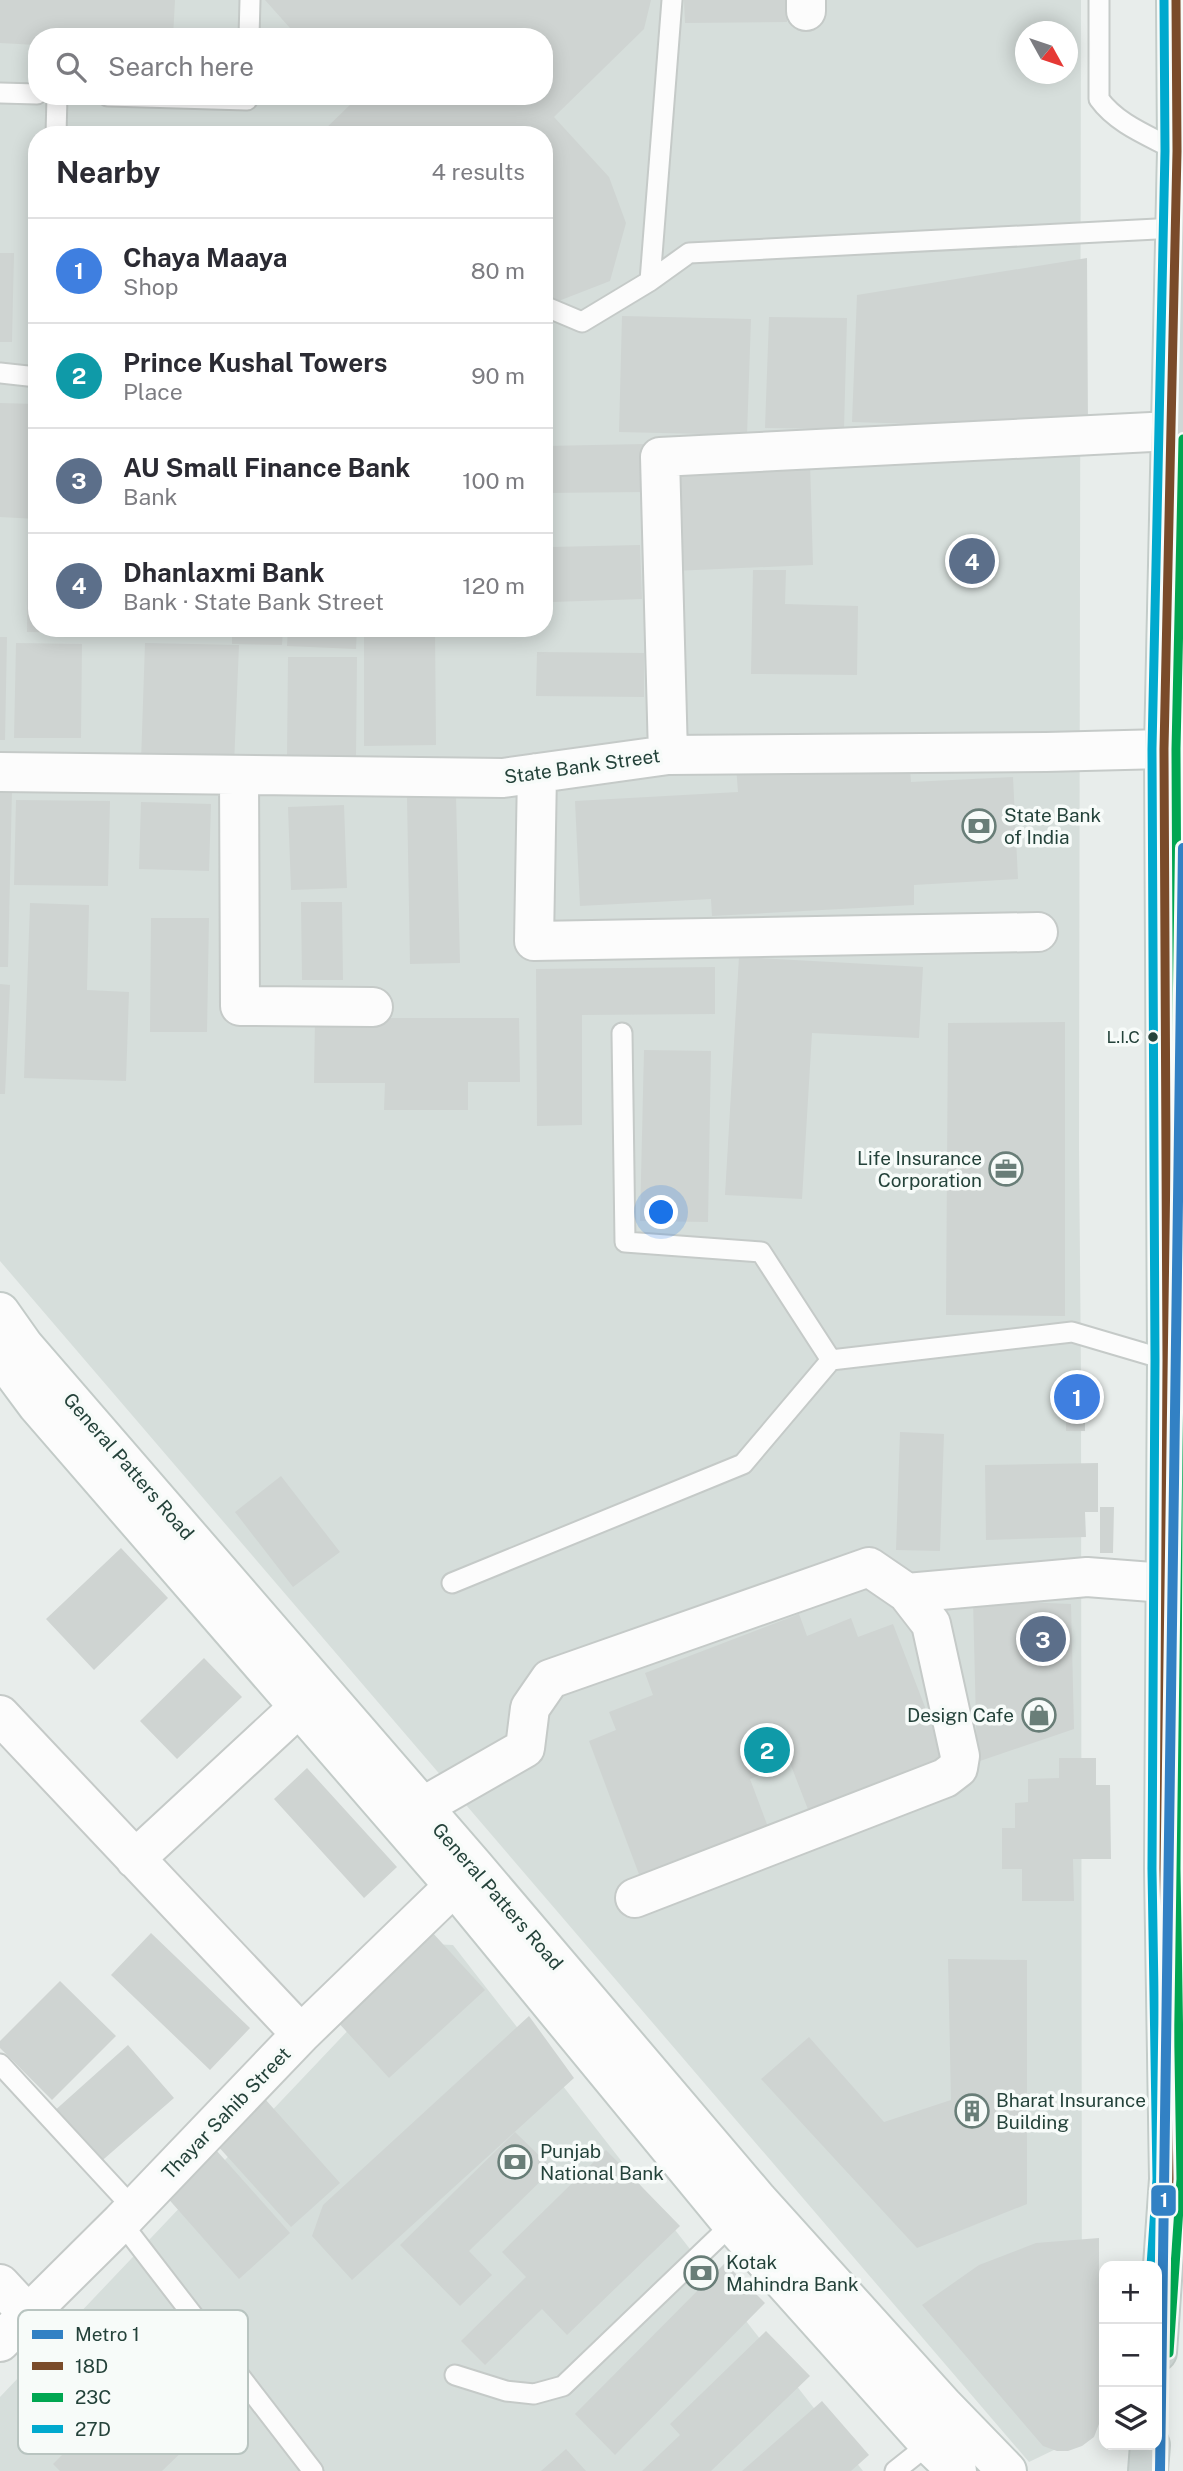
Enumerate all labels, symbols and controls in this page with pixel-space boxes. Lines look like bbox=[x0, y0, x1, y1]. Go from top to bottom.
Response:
north arrow bbox=[1015, 21, 1078, 84]
search box bbox=[28, 28, 553, 105]
icon: search bbox=[52, 48, 90, 86]
text: Search here bbox=[108, 51, 254, 82]
text: Nearby bbox=[56, 154, 160, 190]
text: 4 results bbox=[431, 158, 525, 185]
text: Chaya Maaya bbox=[123, 242, 288, 273]
text: 1 bbox=[74, 257, 84, 284]
text: 80 m bbox=[471, 257, 525, 284]
text: Shop bbox=[123, 273, 178, 300]
text: Prince Kushal Towers bbox=[123, 347, 388, 378]
text: 2 bbox=[72, 362, 86, 389]
text: 90 m bbox=[471, 362, 525, 389]
text: Place bbox=[123, 378, 183, 405]
text: AU Small Finance Bank bbox=[123, 452, 410, 483]
text: 3 bbox=[71, 467, 87, 494]
text: 100 m bbox=[462, 467, 525, 494]
text: Bank bbox=[123, 483, 177, 510]
pin: 4 bbox=[949, 535, 995, 587]
text: Dhanlaxmi Bank bbox=[123, 557, 325, 588]
text: 4 bbox=[71, 572, 87, 599]
text: 120 m bbox=[462, 572, 525, 599]
text: Bank · State Bank Street bbox=[123, 588, 384, 615]
street label: State Bank Street bbox=[503, 744, 661, 788]
place label: State Bank of India bbox=[1004, 804, 1101, 848]
bank icon: State Bank of India bbox=[960, 807, 998, 845]
place label: L.I.C bbox=[1106, 1027, 1140, 1047]
marker: L.I.C bbox=[1146, 1030, 1160, 1044]
place label: Life Insurance Corporation bbox=[857, 1147, 982, 1191]
office icon: Life Insurance Corporation bbox=[987, 1150, 1025, 1188]
your location bbox=[644, 1195, 678, 1229]
pin: 1 bbox=[1054, 1371, 1100, 1423]
street label: General Patters Road bbox=[59, 1388, 199, 1544]
pin: 3 bbox=[1020, 1613, 1066, 1665]
shop icon: Design Cafe bbox=[1020, 1696, 1058, 1734]
place label: Design Cafe bbox=[907, 1704, 1014, 1726]
pin: 2 bbox=[744, 1724, 790, 1776]
street label: General Patters Road bbox=[428, 1818, 568, 1974]
street label: Thayar Sahib Street bbox=[157, 2042, 295, 2184]
place label: Bharat Insurance Building bbox=[996, 2089, 1146, 2133]
building icon: Bharat Insurance Building bbox=[953, 2092, 991, 2130]
place label: Punjab National Bank bbox=[540, 2140, 664, 2184]
bank icon: Punjab National Bank bbox=[496, 2143, 534, 2181]
line badge: 1 bbox=[1150, 2184, 1177, 2217]
text: 1 bbox=[1160, 2189, 1168, 2211]
place label: Kotak Mahindra Bank bbox=[726, 2251, 859, 2295]
bank icon: Kotak Mahindra Bank bbox=[682, 2254, 720, 2292]
map controls bbox=[1099, 2261, 1162, 2450]
button: + bbox=[1099, 2261, 1162, 2324]
legend bbox=[18, 2310, 248, 2454]
text: Metro 1 bbox=[75, 2323, 140, 2345]
button: − bbox=[1099, 2324, 1162, 2387]
text: 18D bbox=[75, 2355, 108, 2377]
text: 23C bbox=[75, 2386, 111, 2408]
button: layers bbox=[1099, 2387, 1162, 2450]
text: 27D bbox=[75, 2418, 111, 2440]

